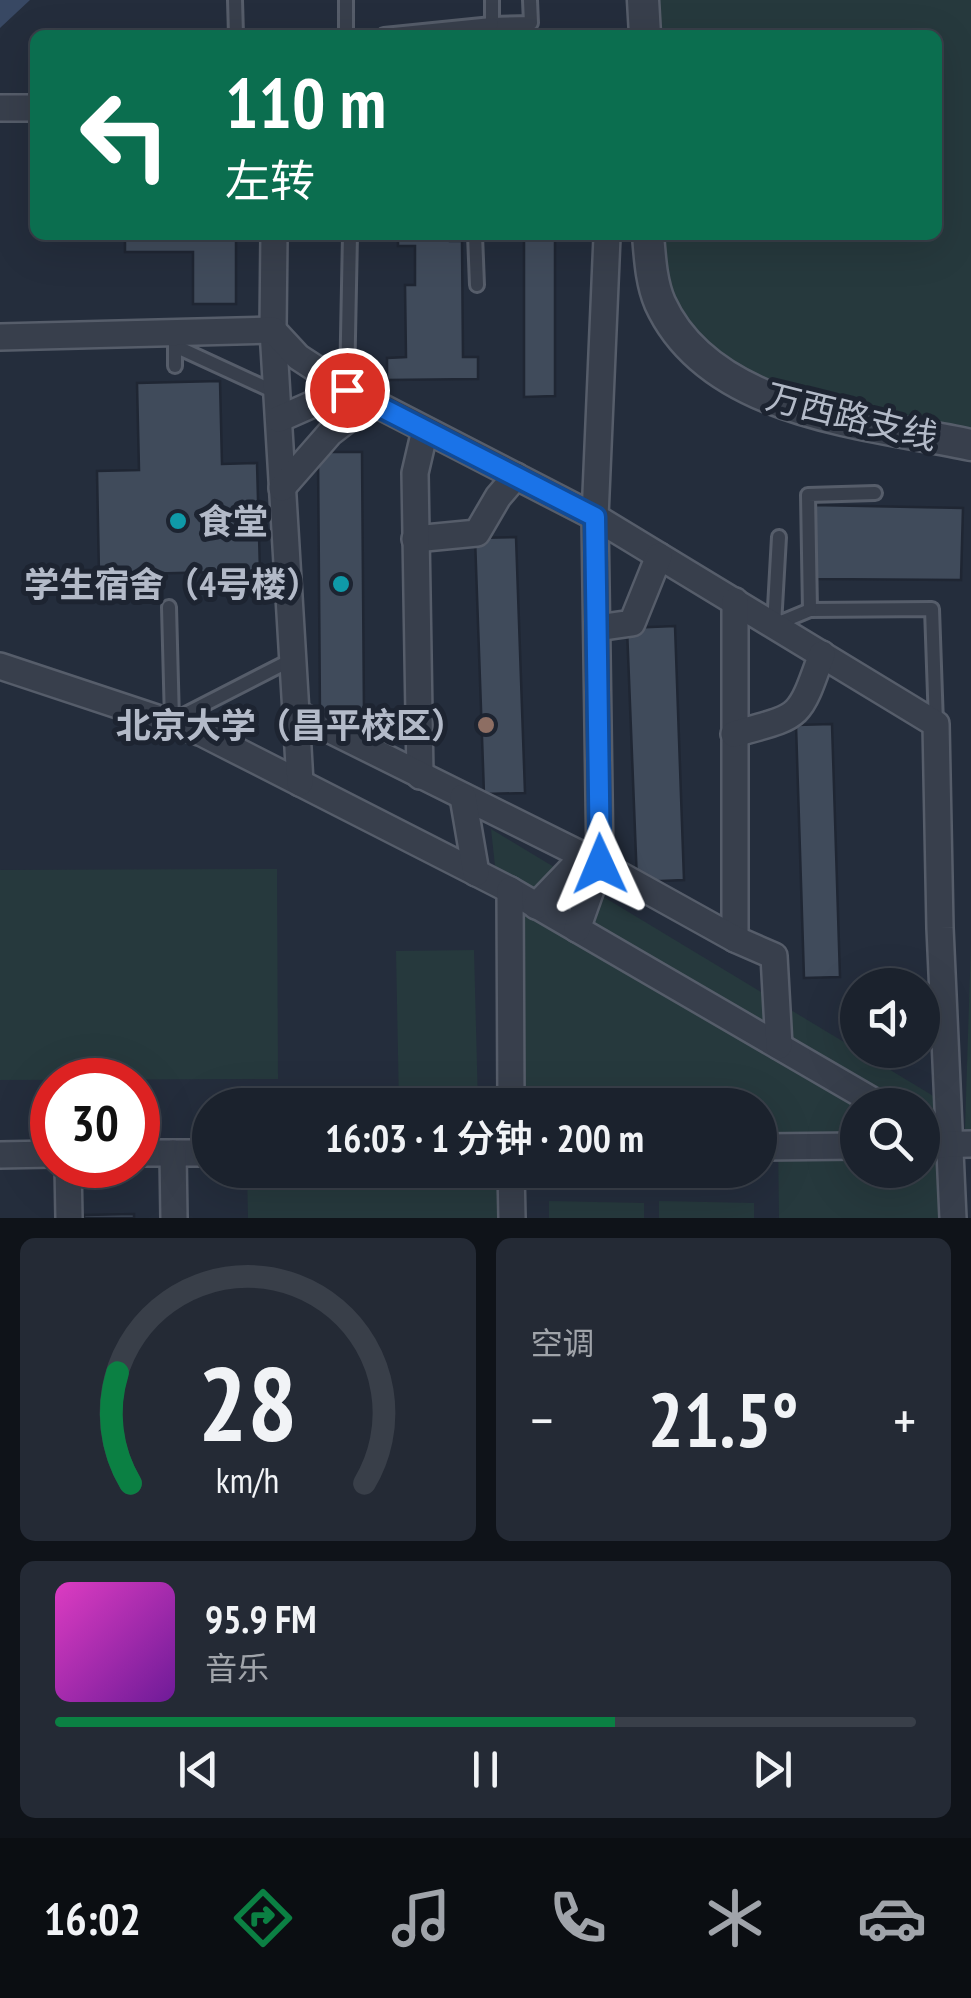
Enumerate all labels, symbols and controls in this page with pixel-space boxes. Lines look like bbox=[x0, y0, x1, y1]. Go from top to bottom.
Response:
text: 110 m bbox=[225, 57, 386, 147]
icon: left bbox=[60, 70, 190, 200]
text: 左转 bbox=[225, 151, 315, 209]
pin bbox=[305, 348, 390, 433]
icon: arrive bbox=[320, 363, 375, 418]
street label: 万西路支线 bbox=[762, 373, 942, 459]
place label: 食堂 bbox=[198, 498, 268, 544]
marker: 食堂 bbox=[167, 510, 189, 532]
place label: 学生宿舍（4号楼） bbox=[24, 561, 321, 607]
marker: 学生宿舍（4号楼） bbox=[330, 573, 352, 595]
place label: 北京大学（昌平校区） bbox=[116, 702, 466, 748]
marker: 北京大学（昌平校区） bbox=[475, 714, 497, 736]
position arrow bbox=[548, 812, 652, 916]
map controls bbox=[840, 968, 940, 1188]
button: sound bbox=[840, 968, 940, 1068]
speed limit sign: 30 bbox=[30, 1058, 160, 1188]
button: search bbox=[840, 1088, 940, 1188]
text: 16:03 · 1 分钟 · 200 m bbox=[325, 1113, 644, 1162]
text: 空调 bbox=[531, 1322, 595, 1364]
text: 28 bbox=[198, 1335, 297, 1470]
text: 21.5° bbox=[648, 1371, 799, 1468]
text: − bbox=[531, 1384, 553, 1455]
text: + bbox=[893, 1384, 916, 1455]
text: km/h bbox=[216, 1457, 279, 1503]
text: 95.9 FM bbox=[205, 1594, 317, 1643]
text: 音乐 bbox=[205, 1647, 269, 1689]
icon: previous bbox=[171, 1742, 226, 1797]
icon: pause bbox=[458, 1742, 513, 1797]
icon: next bbox=[745, 1742, 800, 1797]
icon: directions bbox=[228, 1883, 298, 1953]
icon: music bbox=[386, 1883, 456, 1953]
icon: phone bbox=[543, 1883, 613, 1953]
icon: climate bbox=[700, 1883, 770, 1953]
icon: car bbox=[857, 1883, 927, 1953]
text: 16:02 bbox=[44, 1889, 141, 1947]

